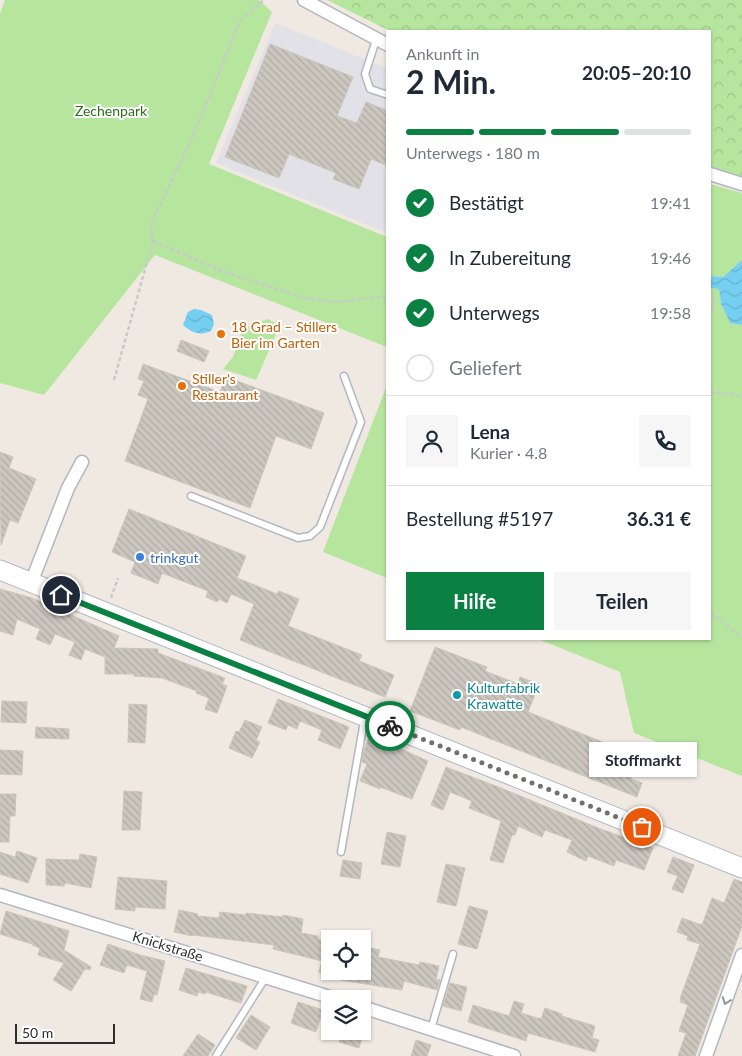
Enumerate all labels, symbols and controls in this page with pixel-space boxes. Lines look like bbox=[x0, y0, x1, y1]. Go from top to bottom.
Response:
text: Ankunft in bbox=[406, 44, 479, 63]
text: 20:05–20:10 bbox=[582, 61, 691, 84]
text: 2 Min. bbox=[406, 62, 496, 101]
park label: Zechenpark bbox=[75, 102, 148, 119]
text: Unterwegs · 180 m bbox=[406, 143, 540, 162]
icon: check bbox=[406, 189, 434, 217]
text: Bestätigt bbox=[449, 191, 524, 214]
text: 19:41 bbox=[650, 193, 691, 212]
icon: check bbox=[406, 244, 434, 272]
text: In Zubereitung bbox=[449, 246, 571, 269]
text: 19:46 bbox=[650, 248, 691, 267]
icon: check bbox=[406, 299, 434, 327]
text: Unterwegs bbox=[449, 301, 540, 324]
text: 19:58 bbox=[650, 303, 691, 322]
place label: 18 Grad – Stillers Bier im Garten bbox=[231, 318, 337, 351]
marker: 18 Grad – Stillers Bier im Garten bbox=[215, 328, 227, 340]
text: Geliefert bbox=[449, 356, 522, 379]
place label: Stiller's Restaurant bbox=[192, 370, 258, 403]
marker: Stiller's Restaurant bbox=[176, 380, 188, 392]
button: person bbox=[406, 415, 458, 467]
button: phone bbox=[639, 415, 691, 467]
text: Lena bbox=[470, 420, 510, 443]
text: Kurier · 4.8 bbox=[470, 443, 547, 462]
text: Bestellung #5197 bbox=[406, 507, 553, 530]
text: 36.31 € bbox=[627, 507, 691, 530]
place label: trinkgut bbox=[150, 549, 199, 566]
marker: trinkgut bbox=[134, 551, 146, 563]
button: Hilfe bbox=[406, 572, 544, 630]
button: Teilen bbox=[554, 572, 691, 630]
pin bbox=[40, 574, 82, 616]
icon: home bbox=[47, 581, 75, 609]
place label: Kulturfabrik Krawatte bbox=[467, 679, 541, 712]
marker: Kulturfabrik Krawatte bbox=[451, 689, 463, 701]
courier bbox=[365, 701, 415, 751]
icon: bike bbox=[376, 712, 404, 740]
callout: Stoffmarkt bbox=[588, 742, 696, 777]
text: Stoffmarkt bbox=[605, 750, 681, 769]
pin bbox=[621, 806, 663, 848]
icon: bag bbox=[628, 813, 656, 841]
street label: Knickstraße bbox=[131, 927, 205, 965]
map controls bbox=[321, 930, 371, 1040]
button: locate bbox=[321, 930, 371, 980]
button: layers bbox=[321, 990, 371, 1040]
one-way arrow bbox=[722, 996, 732, 1004]
scale bar bbox=[15, 1021, 115, 1044]
text: 50 m bbox=[22, 1024, 53, 1041]

